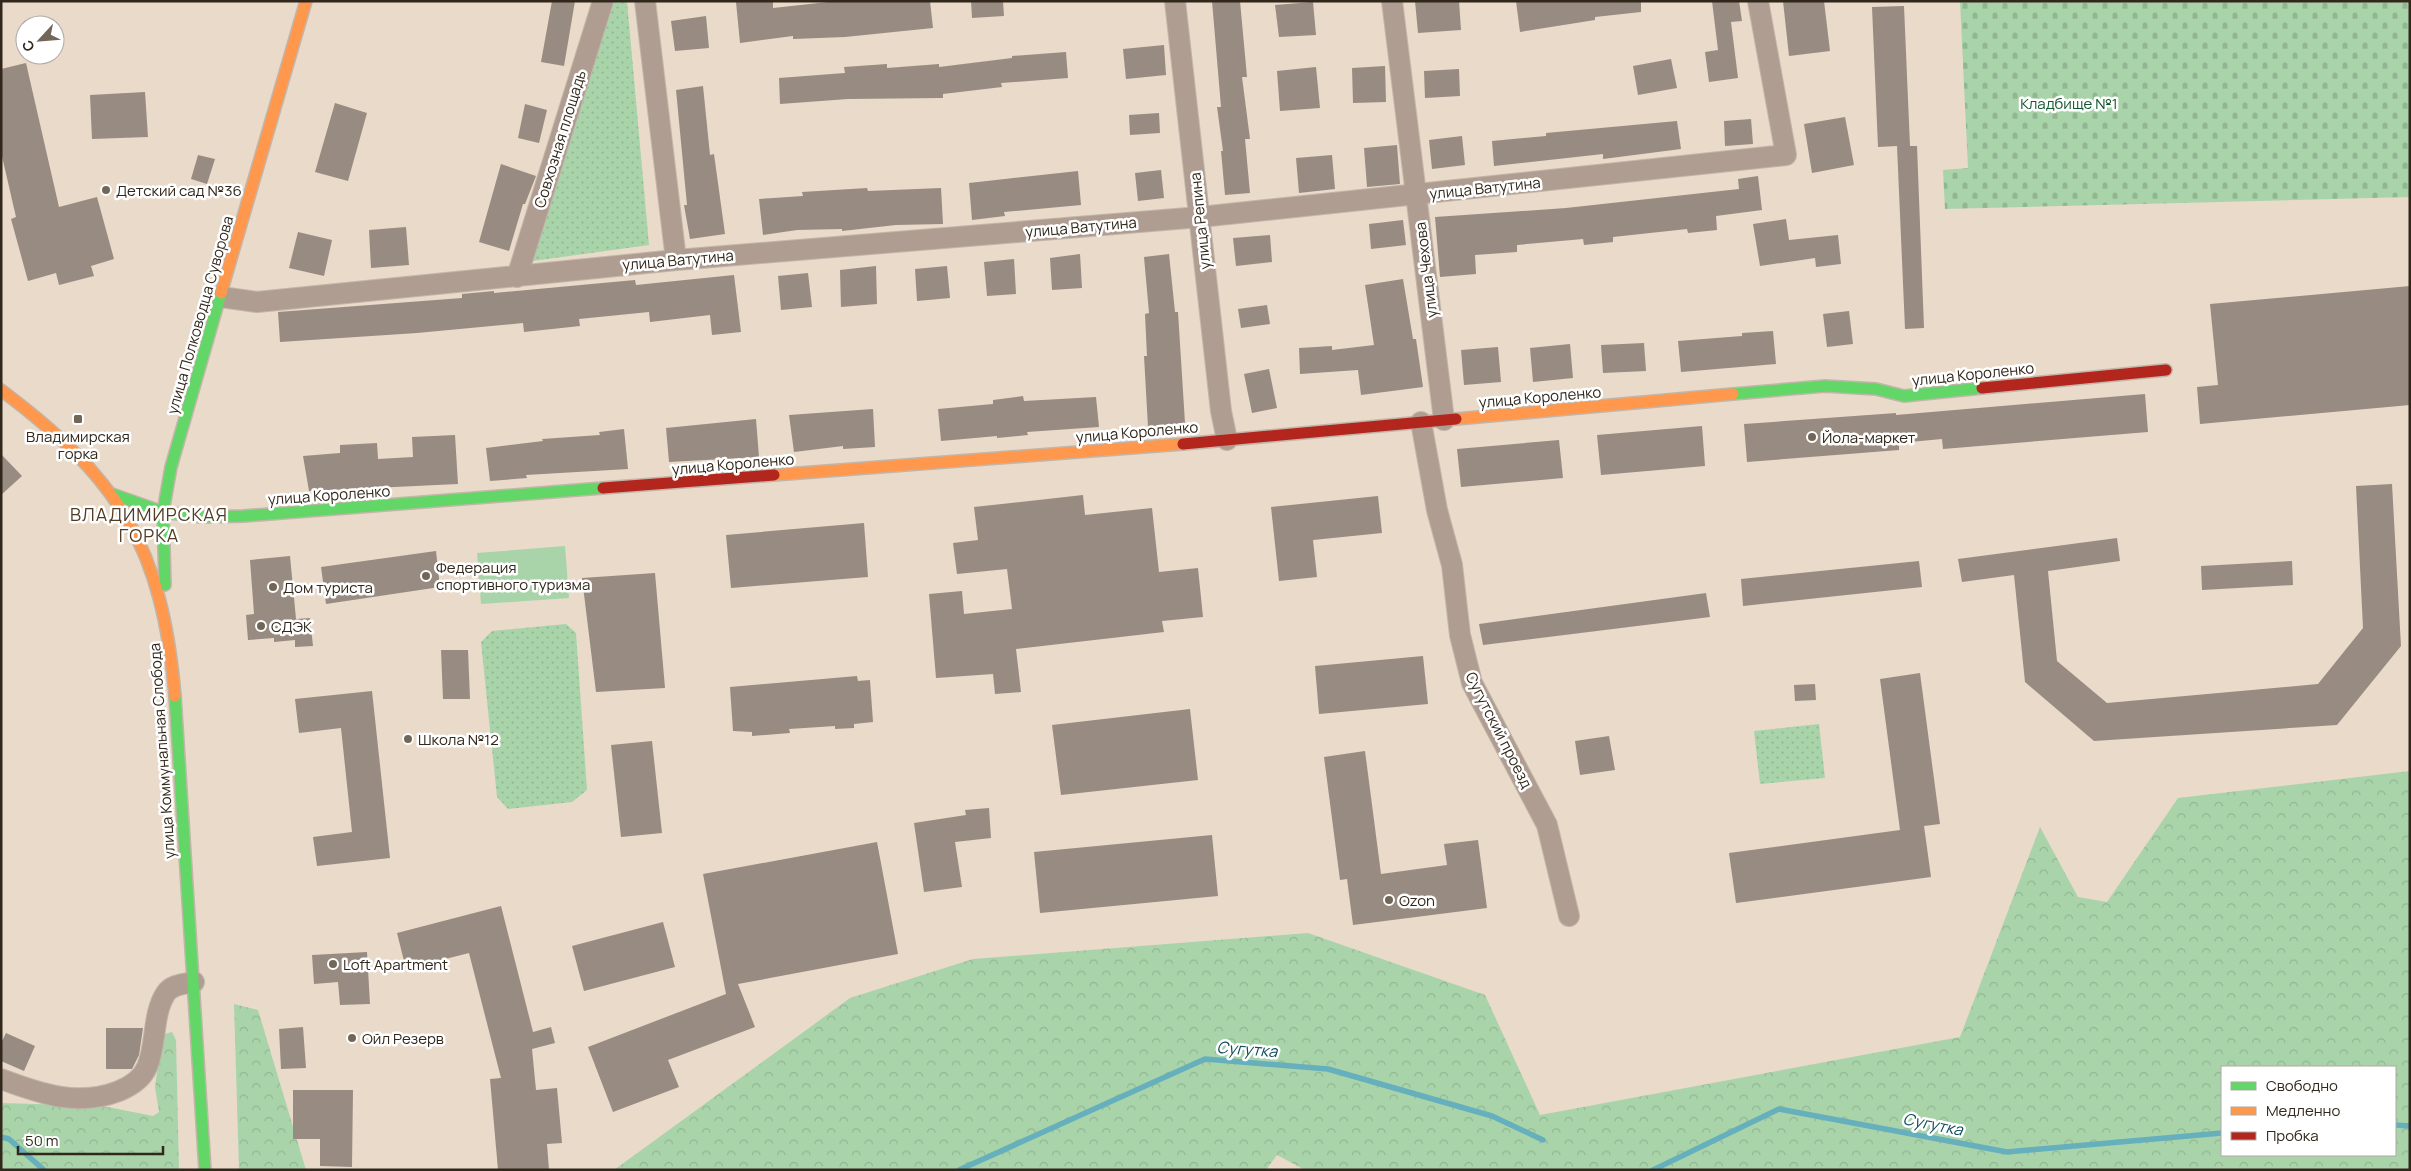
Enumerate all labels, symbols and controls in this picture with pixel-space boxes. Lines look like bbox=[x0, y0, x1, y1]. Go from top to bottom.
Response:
north arrow bbox=[15, 15, 65, 65]
text: С bbox=[17, 37, 39, 55]
street label: Совхозная площадь bbox=[529, 68, 591, 210]
park label: Кладбище №1 bbox=[2020, 93, 2118, 114]
street label: улица Репина bbox=[1184, 171, 1216, 271]
street label: улица Ватутина bbox=[1428, 172, 1542, 204]
place label: Детский сад №36 bbox=[116, 180, 242, 201]
marker: Детский сад №36 bbox=[100, 184, 112, 196]
street label: улица Ватутина bbox=[1024, 212, 1138, 242]
street label: улица Полководца Суворова bbox=[162, 213, 238, 417]
street label: улица Чехова bbox=[1410, 221, 1442, 319]
street label: улица Ватутина bbox=[621, 245, 735, 275]
street label: улица Короленко bbox=[1911, 357, 2035, 391]
street label: улица Короленко bbox=[1478, 381, 1602, 413]
marker: Владимирская горка bbox=[72, 413, 84, 425]
street label: улица Короленко bbox=[1075, 416, 1199, 448]
place label: Владимирская горка bbox=[26, 426, 130, 464]
place label: Йола-маркет bbox=[1822, 427, 1916, 448]
marker: Йола-маркет bbox=[1806, 431, 1818, 443]
street label: улица Короленко bbox=[671, 448, 795, 480]
street label: улица Короленко bbox=[267, 480, 391, 510]
district label: ВЛАДИМИРСКАЯ ГОРКА bbox=[70, 502, 228, 547]
place label: Федерация спортивного туризма bbox=[436, 557, 590, 595]
marker: Федерация спортивного туризма bbox=[420, 570, 432, 582]
place label: Дом туриста bbox=[283, 577, 373, 598]
marker: Дом туриста bbox=[267, 581, 279, 593]
place label: СДЭК bbox=[271, 616, 312, 637]
marker: СДЭК bbox=[255, 620, 267, 632]
street label: улица Коммунальная Слобода bbox=[144, 642, 180, 860]
street label: Сугутский проезд bbox=[1461, 668, 1537, 792]
place label: Школа №12 bbox=[418, 729, 499, 750]
marker: Школа №12 bbox=[402, 733, 414, 745]
place label: Ozon bbox=[1399, 890, 1435, 911]
marker: Ozon bbox=[1383, 894, 1395, 906]
place label: Loft Apartment bbox=[343, 954, 448, 975]
marker: Loft Apartment bbox=[327, 958, 339, 970]
place label: Ойл Резерв bbox=[362, 1028, 444, 1049]
marker: Ойл Резерв bbox=[346, 1032, 358, 1044]
water label: Сугутка bbox=[1216, 1036, 1279, 1062]
legend bbox=[2221, 1066, 2396, 1156]
text: Свободно bbox=[2266, 1075, 2338, 1096]
text: Медленно bbox=[2266, 1100, 2340, 1121]
water label: Сугутка bbox=[1901, 1107, 1966, 1141]
scale bar bbox=[18, 1124, 162, 1156]
text: Пробка bbox=[2266, 1125, 2319, 1146]
text: 50 m bbox=[25, 1130, 59, 1151]

